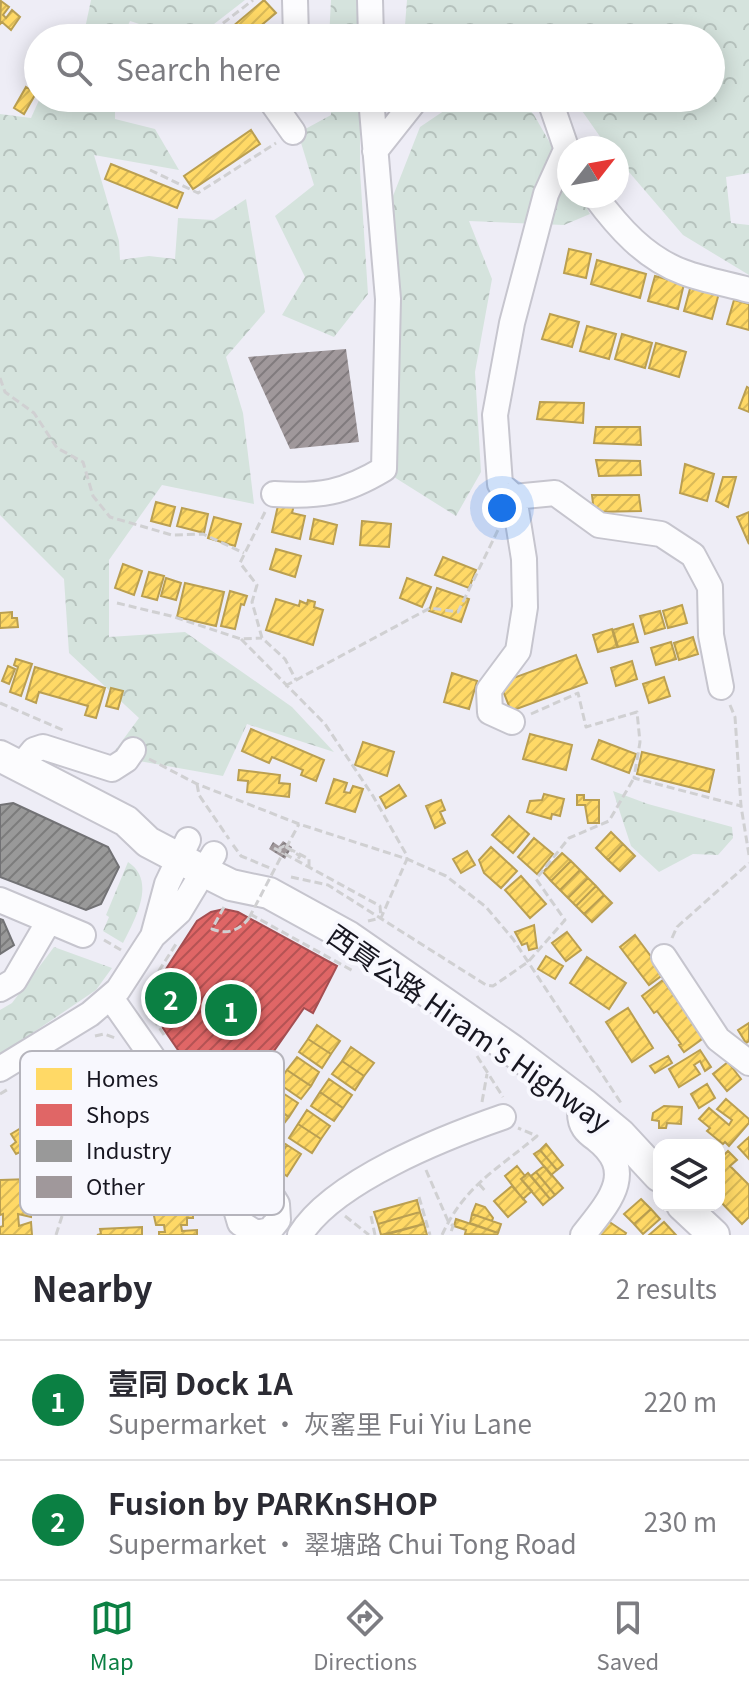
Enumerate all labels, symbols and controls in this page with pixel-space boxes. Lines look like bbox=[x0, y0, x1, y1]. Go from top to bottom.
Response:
search box bbox=[24, 24, 725, 112]
icon: search bbox=[52, 46, 96, 90]
text: Search here bbox=[116, 46, 281, 90]
north arrow bbox=[557, 136, 629, 208]
your location bbox=[482, 488, 522, 528]
street label: 西貢公路 Hiram's Highway bbox=[320, 914, 620, 1141]
pin: 2 bbox=[145, 968, 197, 1028]
pin: 1 bbox=[205, 980, 257, 1040]
legend bbox=[20, 1051, 284, 1215]
text: Homes bbox=[86, 1061, 158, 1093]
text: Shops bbox=[86, 1097, 150, 1129]
text: Industry bbox=[86, 1133, 172, 1165]
map controls bbox=[653, 1139, 725, 1211]
button: layers bbox=[653, 1139, 725, 1211]
text: Other bbox=[86, 1169, 145, 1201]
text: Nearby bbox=[32, 1263, 152, 1312]
text: 2 results bbox=[616, 1269, 717, 1306]
text: 壹同 Dock 1A bbox=[108, 1360, 293, 1404]
text: 1 bbox=[50, 1382, 66, 1419]
text: 220 m bbox=[644, 1382, 717, 1419]
text: Supermarket · 灰窰里 Fui Yiu Lane bbox=[108, 1404, 532, 1441]
text: Fusion by PARKnSHOP bbox=[108, 1480, 438, 1524]
text: 2 bbox=[50, 1502, 66, 1539]
text: 230 m bbox=[644, 1502, 717, 1539]
text: Supermarket · 翠塘路 Chui Tong Road bbox=[108, 1524, 577, 1561]
tab: Map bbox=[90, 1596, 134, 1676]
tab: Directions bbox=[313, 1596, 417, 1676]
tab: Saved bbox=[597, 1596, 659, 1676]

